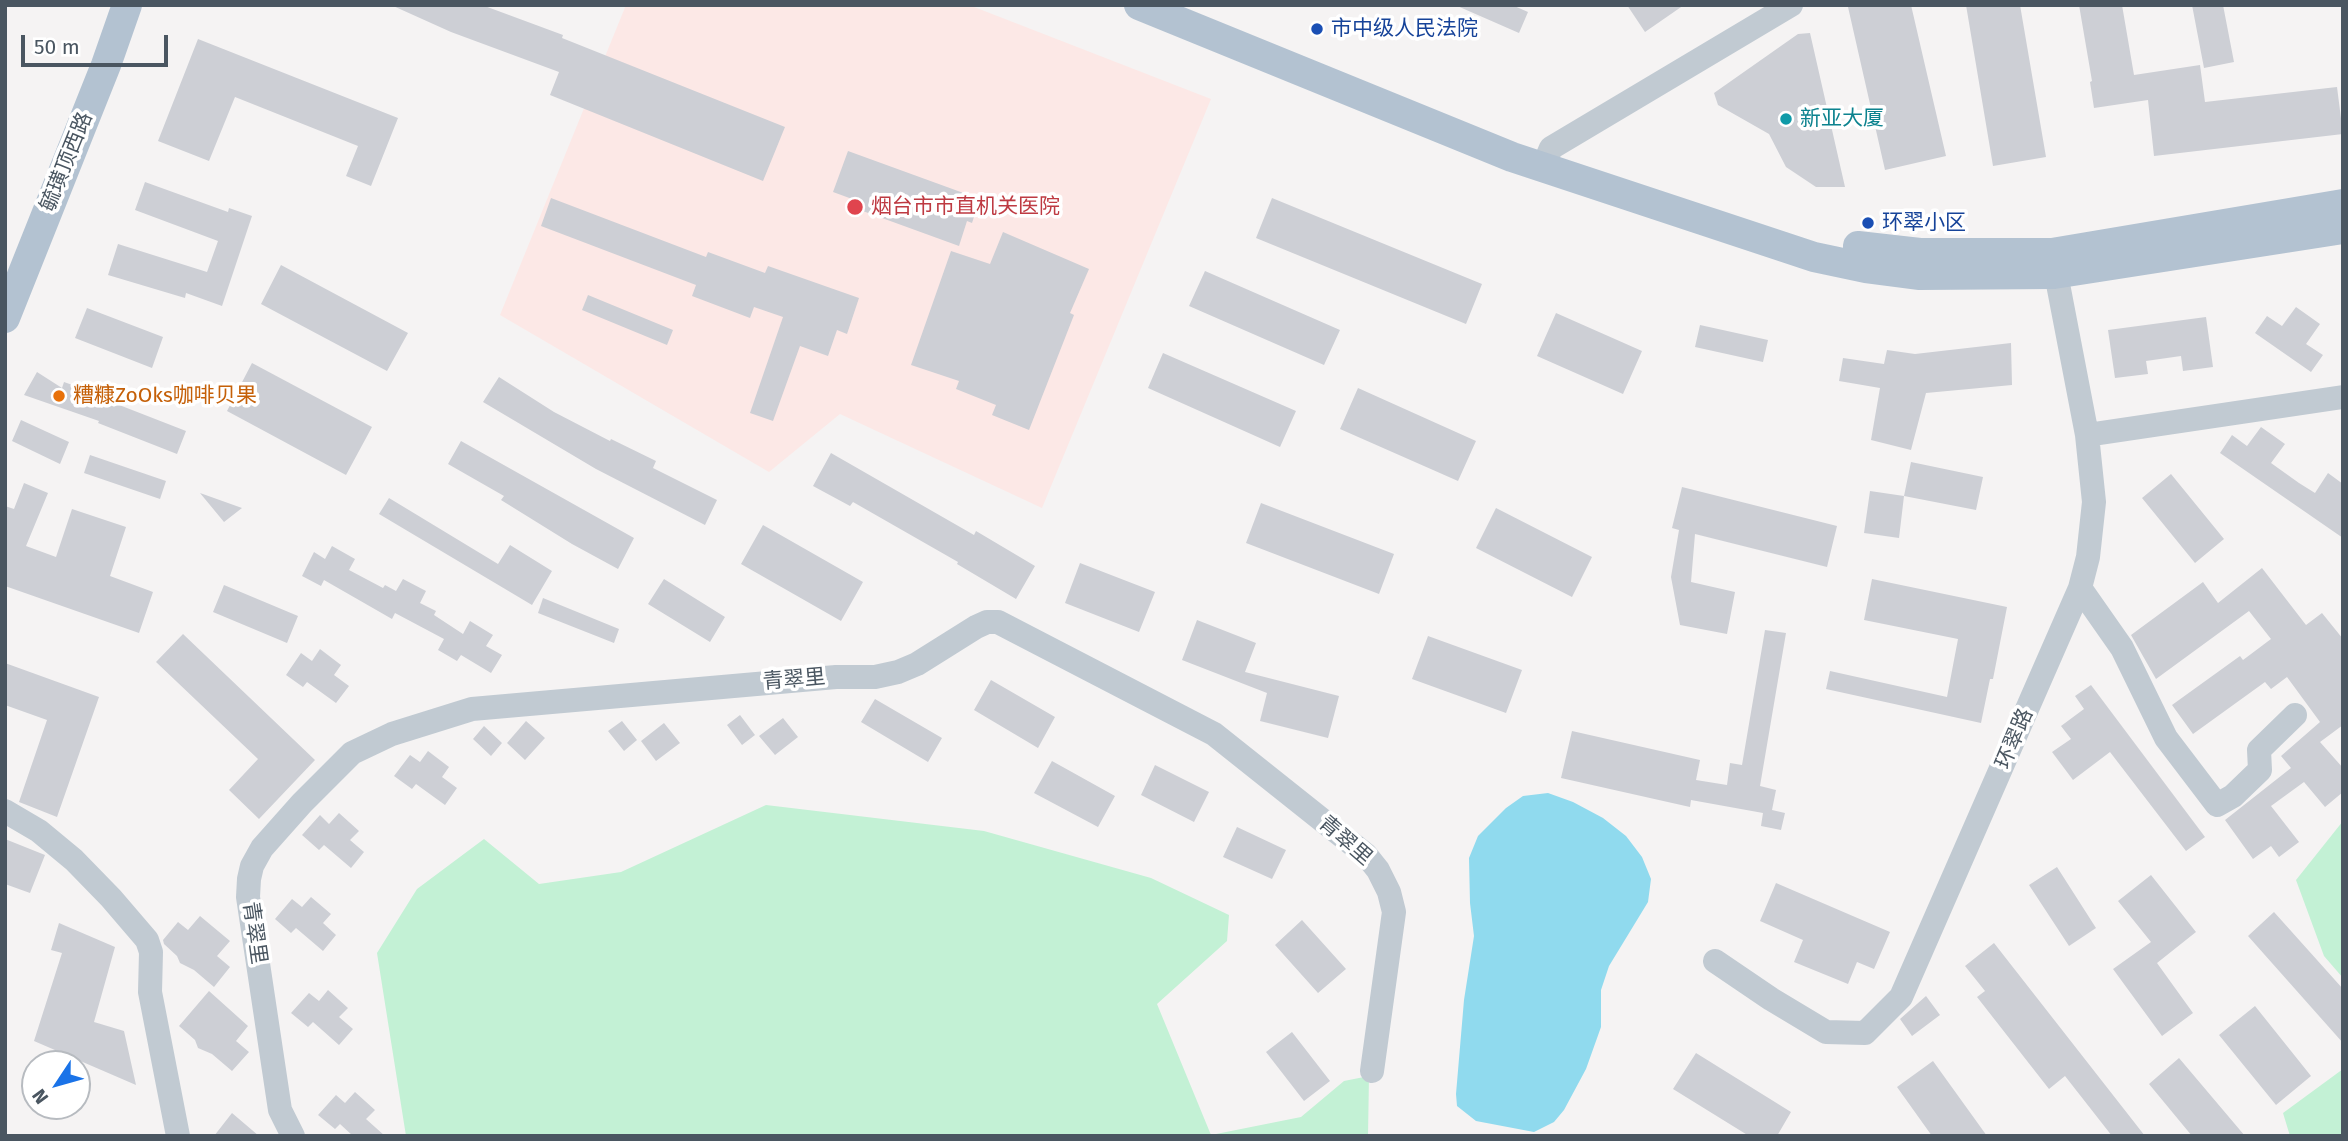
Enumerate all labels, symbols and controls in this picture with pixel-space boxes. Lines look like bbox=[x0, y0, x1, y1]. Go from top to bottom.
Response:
place label: 市中级人民法院 bbox=[1331, 16, 1478, 42]
scale bar bbox=[24, 21, 172, 65]
marker: 市中级人民法院 bbox=[1309, 21, 1325, 37]
text: 50 m bbox=[34, 34, 80, 60]
place label: 新亚大厦 bbox=[1800, 106, 1884, 132]
street label: 毓璜顶西路 bbox=[36, 109, 98, 215]
marker: 新亚大厦 bbox=[1778, 111, 1794, 127]
place label: 烟台市市直机关医院 bbox=[871, 194, 1060, 220]
marker: 烟台市市直机关医院 bbox=[845, 197, 865, 217]
place label: 环翠小区 bbox=[1882, 210, 1966, 236]
marker: 环翠小区 bbox=[1860, 215, 1876, 231]
place label: 糟糠ZoOks咖啡贝果 bbox=[73, 383, 257, 409]
marker: 糟糠ZoOks咖啡贝果 bbox=[51, 388, 67, 404]
street label: 青翠里 bbox=[762, 665, 826, 695]
street label: 环翠路 bbox=[1991, 705, 2039, 773]
street label: 青翠里 bbox=[1313, 811, 1377, 871]
street label: 青翠里 bbox=[237, 900, 271, 966]
north arrow bbox=[21, 1050, 91, 1120]
text: N bbox=[27, 1085, 53, 1108]

